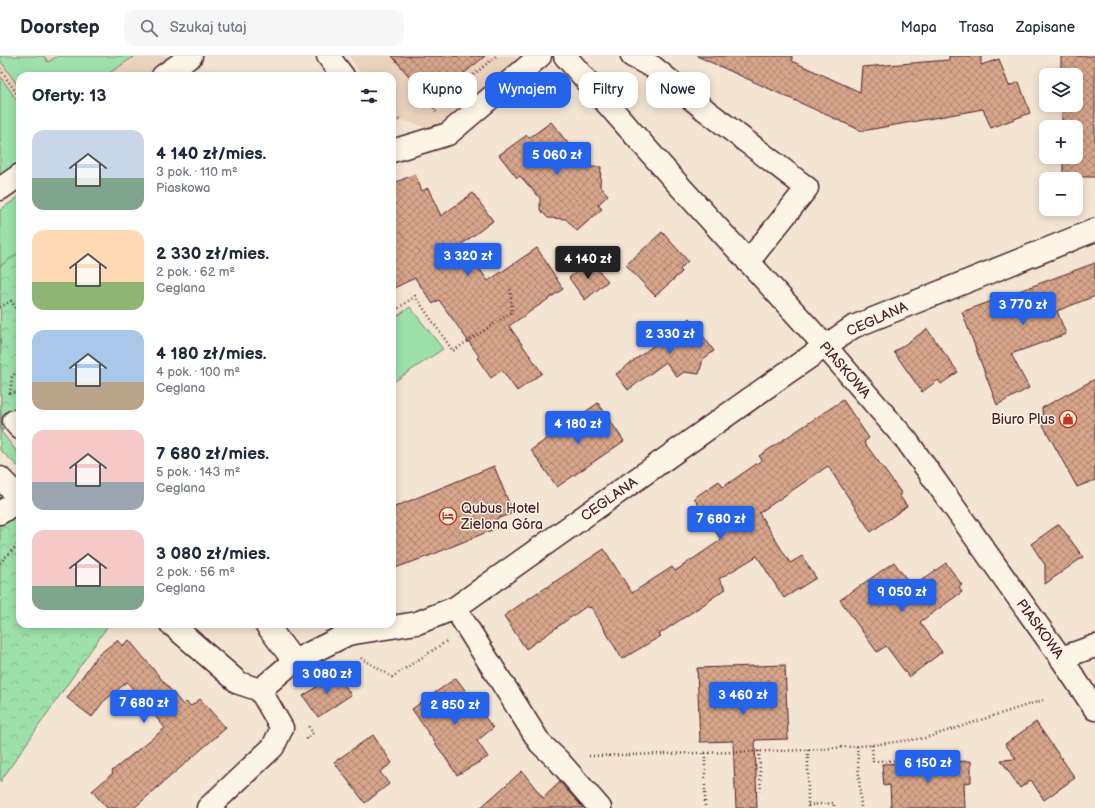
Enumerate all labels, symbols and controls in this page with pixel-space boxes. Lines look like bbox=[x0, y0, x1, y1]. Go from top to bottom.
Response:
search box bbox=[124, 10, 404, 46]
text: Doorstep bbox=[20, 16, 100, 39]
icon: search bbox=[138, 17, 160, 39]
text: Szukaj tutaj bbox=[170, 18, 247, 37]
text: Mapa bbox=[901, 19, 937, 36]
text: Trasa bbox=[959, 19, 994, 36]
text: Zapisane bbox=[1016, 19, 1075, 36]
map controls bbox=[1039, 68, 1083, 216]
button: layers bbox=[1039, 68, 1083, 112]
chip: Kupno bbox=[408, 72, 477, 108]
chip: Wynajem bbox=[485, 72, 571, 108]
chip: Filtry bbox=[579, 72, 638, 108]
chip: Nowe bbox=[646, 72, 710, 108]
icon: filters bbox=[358, 85, 380, 107]
text: Oferty: 13 bbox=[32, 86, 106, 106]
button: + bbox=[1039, 120, 1083, 164]
pin: 5 060 zł bbox=[516, 142, 598, 176]
text: 4 140 zł/mies. bbox=[156, 144, 266, 164]
icon: home bbox=[64, 146, 112, 194]
text: 5 060 zł bbox=[532, 147, 582, 163]
text: 3 pok. · 110 m² bbox=[156, 164, 238, 180]
button: − bbox=[1039, 172, 1083, 216]
text: Piaskowa bbox=[156, 180, 210, 196]
pin: 3 320 zł bbox=[427, 243, 509, 277]
text: 2 330 zł/mies. bbox=[156, 244, 269, 264]
icon: home bbox=[64, 246, 112, 294]
pin: 4 140 zł bbox=[547, 246, 629, 280]
text: 3 320 zł bbox=[443, 248, 493, 264]
text: 4 140 zł bbox=[564, 251, 612, 267]
text: 2 pok. · 62 m² bbox=[156, 264, 235, 280]
text: Ceglana bbox=[156, 280, 205, 296]
pin: 3 770 zł bbox=[982, 292, 1064, 326]
text: 3 770 zł bbox=[999, 297, 1047, 313]
street label: CEGLANA bbox=[844, 298, 911, 340]
pin: 2 330 zł bbox=[629, 321, 711, 355]
text: 2 330 zł bbox=[645, 326, 695, 342]
street label: PIASKOWA bbox=[816, 338, 875, 402]
text: 4 180 zł/mies. bbox=[156, 344, 267, 364]
icon: home bbox=[64, 346, 112, 394]
text: 4 pok. · 100 m² bbox=[156, 364, 240, 380]
text: Ceglana bbox=[156, 380, 205, 396]
shop icon: Biuro Plus bbox=[1058, 409, 1078, 429]
pin: 4 180 zł bbox=[537, 411, 619, 445]
place label: Biuro Plus bbox=[991, 411, 1055, 428]
text: 4 180 zł bbox=[554, 416, 602, 432]
text: 7 680 zł/mies. bbox=[156, 444, 269, 464]
icon: home bbox=[64, 446, 112, 494]
text: 5 pok. · 143 m² bbox=[156, 464, 240, 480]
street label: CEGLANA bbox=[577, 473, 641, 525]
text: Ceglana bbox=[156, 480, 205, 496]
place label: Qubus Hotel Zielona Góra bbox=[460, 500, 543, 533]
hotel icon: Qubus Hotel Zielona Góra bbox=[438, 506, 458, 526]
pin: 7 680 zł bbox=[680, 506, 762, 540]
text: 7 680 zł bbox=[696, 511, 746, 527]
text: 3 080 zł/mies. bbox=[156, 544, 270, 564]
icon: home bbox=[64, 546, 112, 594]
text: 2 pok. · 56 m² bbox=[156, 564, 235, 580]
pin: 9 050 zł bbox=[861, 579, 943, 613]
text: Ceglana bbox=[156, 580, 205, 596]
text: 9 050 zł bbox=[877, 584, 927, 600]
street label: PIASKOWA bbox=[1013, 596, 1068, 662]
pin: 3 080 zł bbox=[286, 661, 368, 695]
text: 3 080 zł bbox=[302, 666, 352, 682]
pin: 3 460 zł bbox=[702, 682, 784, 716]
text: 3 460 zł bbox=[718, 687, 768, 703]
pin: 7 680 zł bbox=[103, 690, 185, 724]
pin: 2 850 zł bbox=[414, 692, 496, 726]
text: 7 680 zł bbox=[119, 695, 169, 711]
text: 2 850 zł bbox=[430, 697, 480, 713]
pin: 6 150 zł bbox=[887, 750, 969, 784]
text: 6 150 zł bbox=[904, 755, 952, 771]

